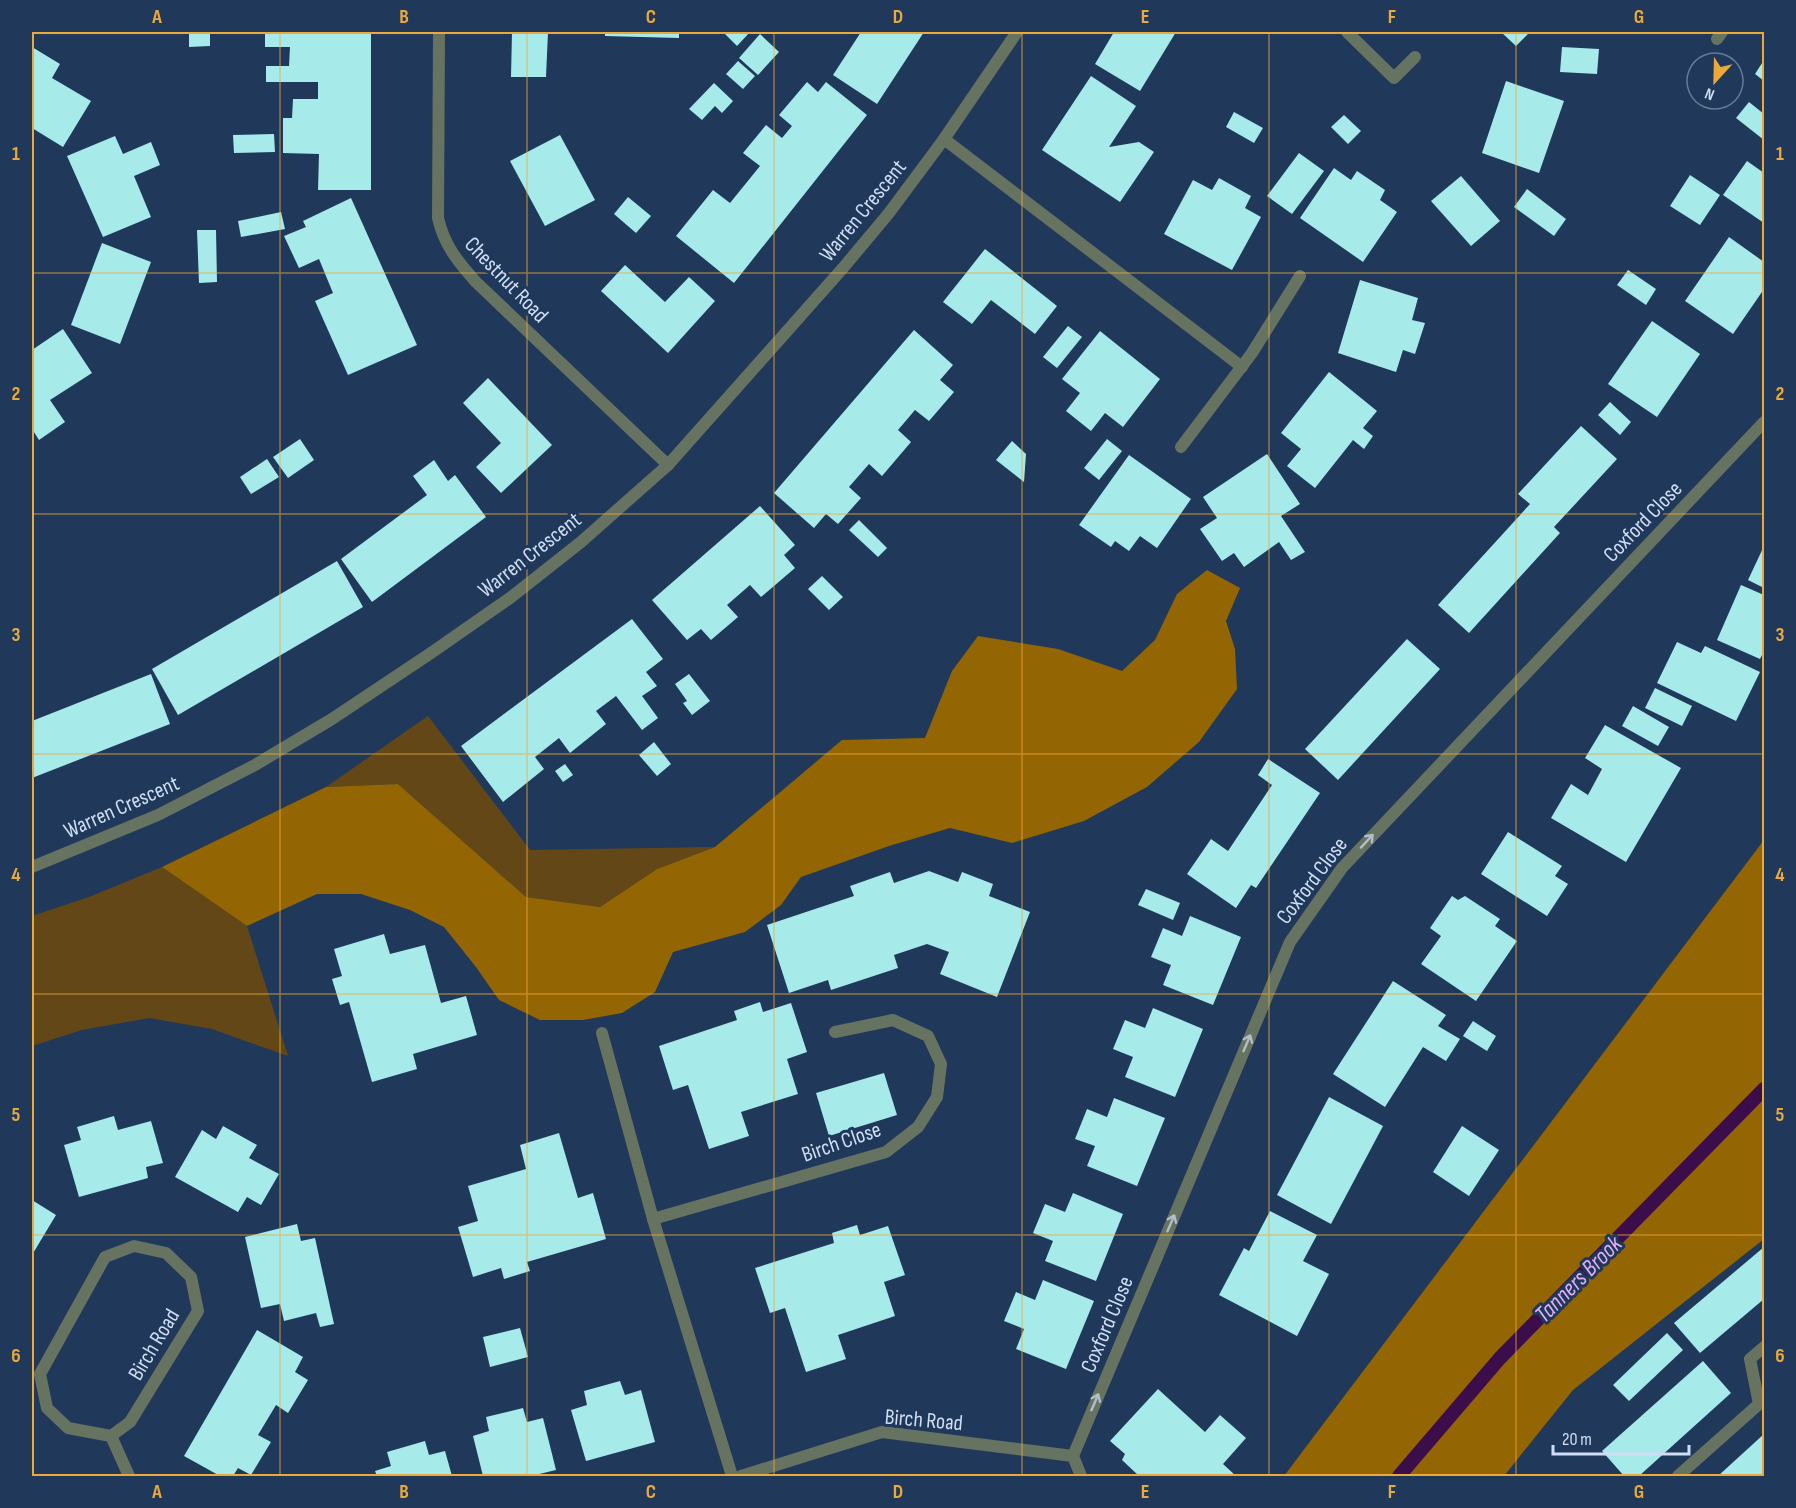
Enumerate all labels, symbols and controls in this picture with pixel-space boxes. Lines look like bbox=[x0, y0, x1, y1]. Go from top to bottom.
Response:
text: A bbox=[151, 5, 162, 29]
text: B bbox=[399, 5, 409, 29]
text: C bbox=[646, 5, 656, 29]
text: D bbox=[893, 5, 903, 29]
text: E bbox=[1141, 5, 1149, 29]
text: F bbox=[1388, 5, 1396, 29]
text: G bbox=[1634, 5, 1644, 29]
north arrow bbox=[1685, 51, 1745, 111]
text: N bbox=[1702, 83, 1717, 104]
text: 1 bbox=[12, 142, 20, 166]
text: 1 bbox=[1776, 142, 1784, 166]
street label: Warren Crescent bbox=[814, 154, 913, 267]
street label: Chestnut Road bbox=[458, 231, 553, 329]
text: 2 bbox=[12, 382, 20, 406]
text: 2 bbox=[1776, 382, 1784, 406]
street label: Coxford Close bbox=[1598, 476, 1688, 568]
street label: Warren Crescent bbox=[473, 506, 587, 604]
text: 3 bbox=[12, 623, 21, 647]
text: 3 bbox=[1776, 623, 1785, 647]
street label: Warren Crescent bbox=[60, 770, 184, 845]
street label: Coxford Close bbox=[1271, 832, 1354, 930]
one-way arrow bbox=[1360, 834, 1374, 849]
text: 4 bbox=[11, 863, 21, 887]
text: 4 bbox=[1775, 863, 1785, 887]
one-way arrow bbox=[1243, 1034, 1254, 1052]
text: 5 bbox=[12, 1103, 21, 1127]
text: 5 bbox=[1776, 1103, 1785, 1127]
street label: Birch Close bbox=[798, 1116, 885, 1169]
one-way arrow bbox=[1166, 1214, 1178, 1232]
water label: Tanners Brook bbox=[1529, 1229, 1629, 1329]
street label: Coxford Close bbox=[1075, 1272, 1140, 1377]
street label: Birch Road bbox=[123, 1304, 186, 1385]
text: 6 bbox=[11, 1344, 21, 1368]
text: 6 bbox=[1775, 1344, 1785, 1368]
one-way arrow bbox=[1091, 1393, 1102, 1411]
street label: Birch Road bbox=[884, 1404, 964, 1437]
scale bar bbox=[1553, 1418, 1690, 1456]
text: 20 m bbox=[1562, 1429, 1592, 1450]
text: A bbox=[151, 1480, 162, 1504]
text: B bbox=[399, 1480, 409, 1504]
text: C bbox=[646, 1480, 656, 1504]
text: D bbox=[893, 1480, 903, 1504]
text: E bbox=[1141, 1480, 1149, 1504]
text: F bbox=[1388, 1480, 1396, 1504]
text: G bbox=[1634, 1480, 1644, 1504]

